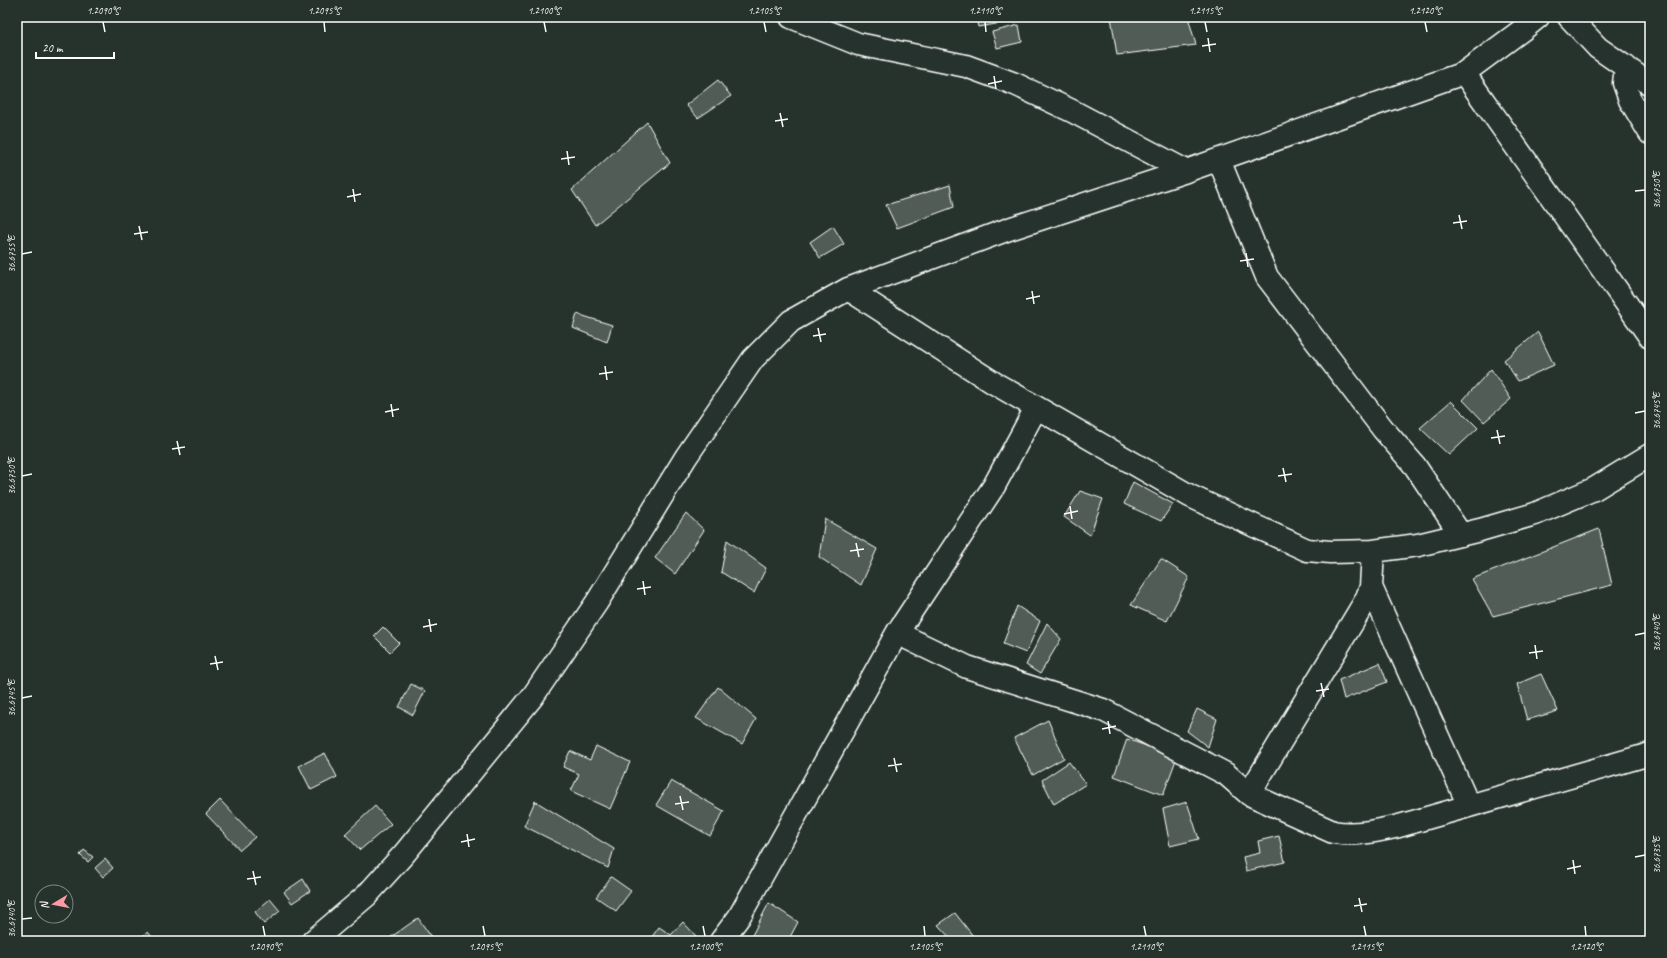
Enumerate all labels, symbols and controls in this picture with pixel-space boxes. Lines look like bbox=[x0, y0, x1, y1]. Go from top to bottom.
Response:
text: 1.2090°S bbox=[87, 4, 121, 17]
text: 1.2095°S bbox=[308, 4, 342, 17]
text: 1.2100°S bbox=[528, 4, 562, 17]
text: 1.2105°S bbox=[748, 4, 782, 17]
text: 1.2110°S bbox=[969, 4, 1003, 17]
text: 1.2115°S bbox=[1189, 4, 1223, 17]
text: 1.2120°S bbox=[1409, 4, 1443, 17]
scale bar bbox=[36, 34, 114, 60]
text: 20 m bbox=[42, 40, 64, 56]
text: 36.6750°E bbox=[1650, 170, 1663, 209]
text: 36.6755°E bbox=[5, 234, 18, 273]
text: 36.6745°E bbox=[1650, 391, 1663, 430]
text: 36.6750°E bbox=[5, 456, 18, 495]
text: 36.6740°E bbox=[1650, 613, 1663, 652]
text: 36.6745°E bbox=[5, 678, 18, 717]
text: 36.6735°E bbox=[1650, 835, 1663, 874]
north arrow bbox=[34, 884, 74, 924]
text: 36.6740°E bbox=[5, 899, 18, 938]
text: N bbox=[36, 899, 52, 910]
text: 1.2090°S bbox=[249, 940, 283, 953]
text: 1.2095°S bbox=[469, 940, 503, 953]
text: 1.2100°S bbox=[689, 940, 723, 953]
text: 1.2105°S bbox=[909, 940, 943, 953]
text: 1.2110°S bbox=[1130, 940, 1164, 953]
text: 1.2115°S bbox=[1350, 940, 1384, 953]
text: 1.2120°S bbox=[1570, 940, 1604, 953]

